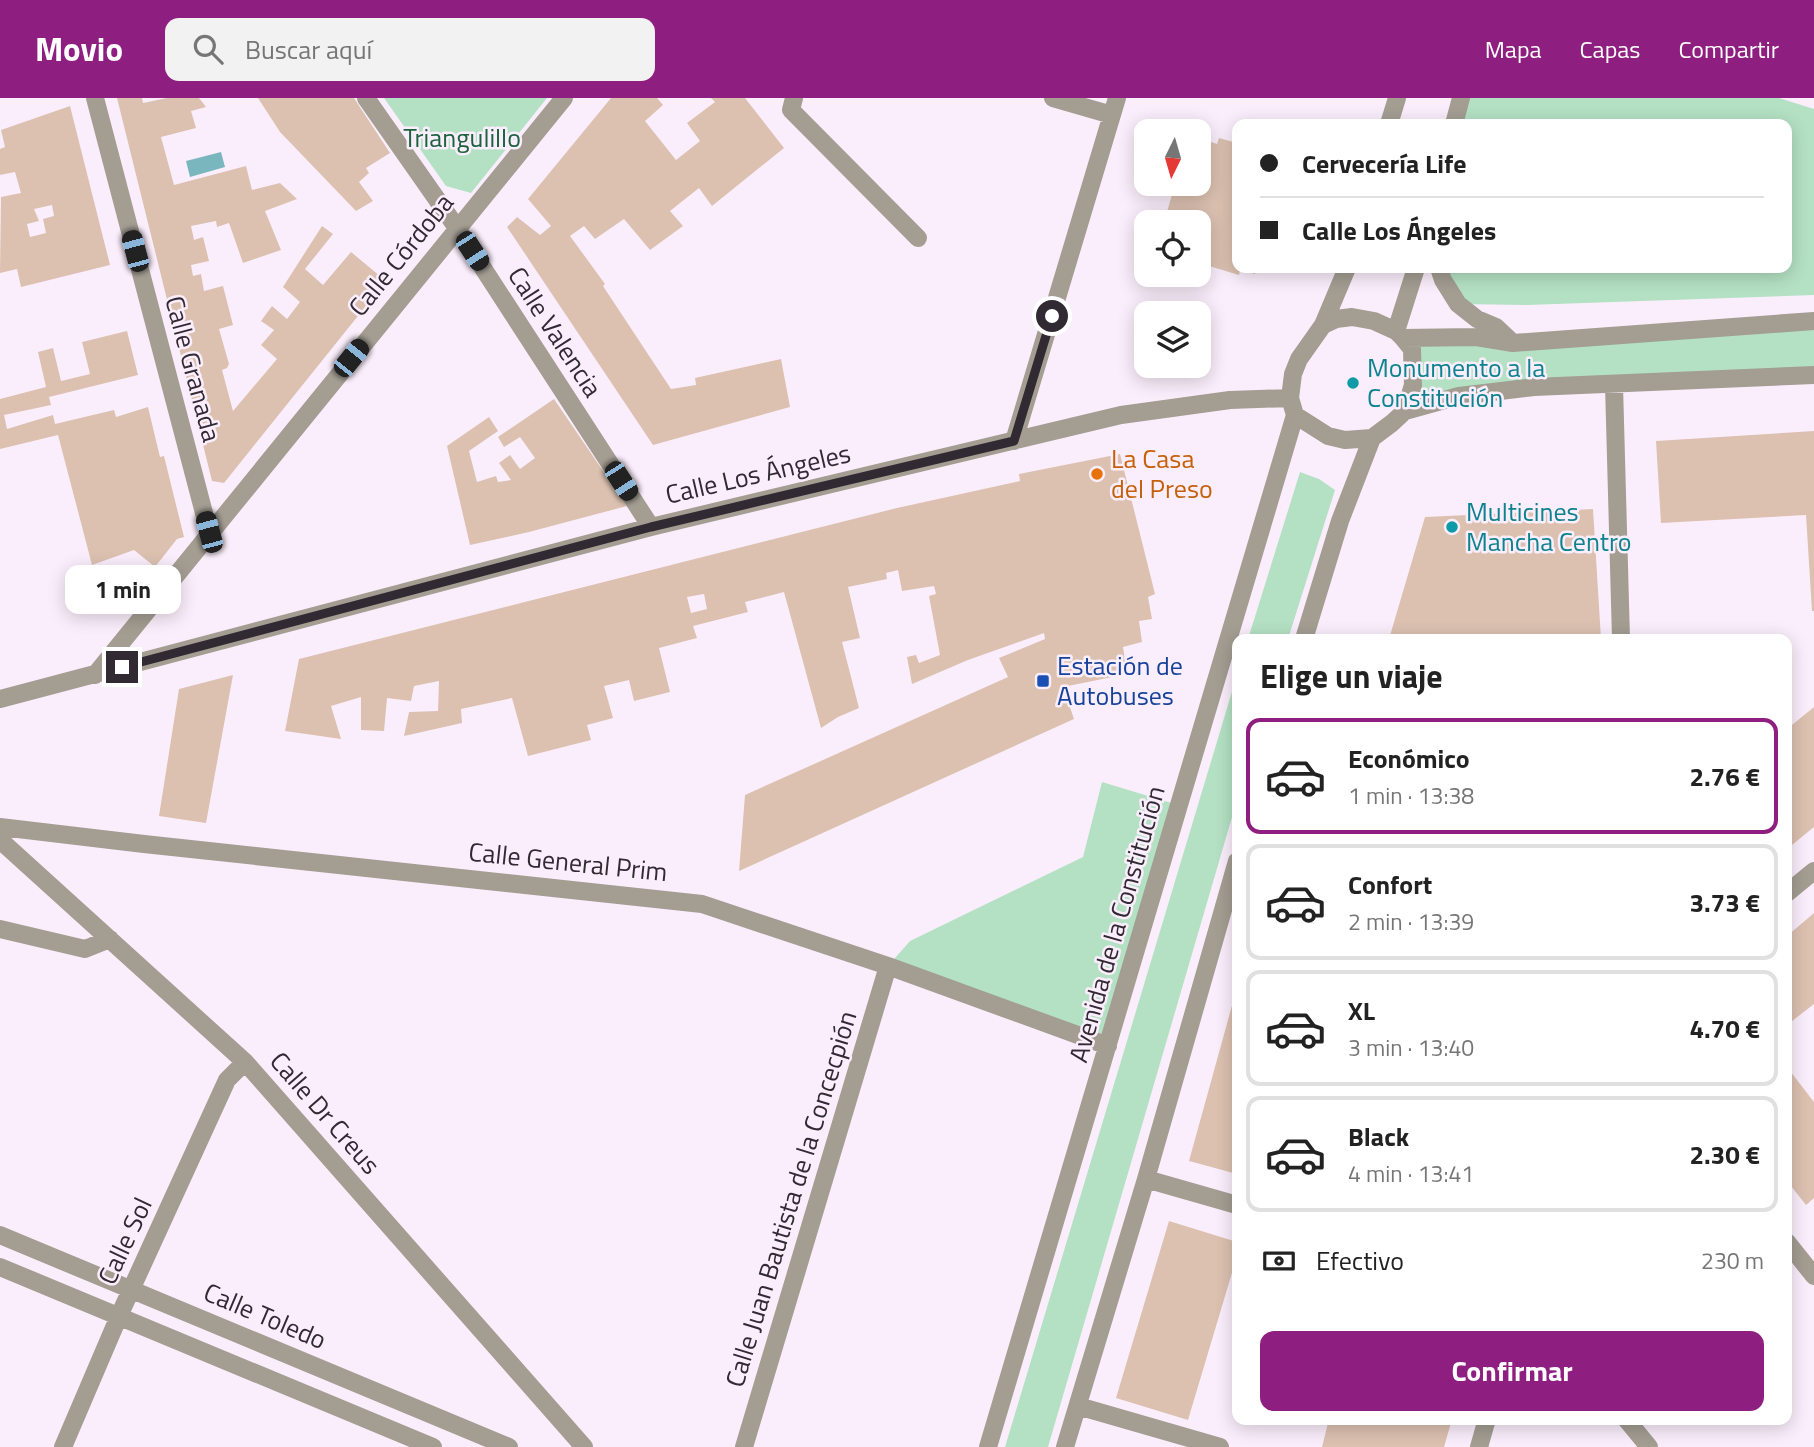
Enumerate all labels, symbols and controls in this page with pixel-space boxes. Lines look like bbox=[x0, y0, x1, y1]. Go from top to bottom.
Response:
search box bbox=[165, 18, 655, 81]
text: Movio bbox=[35, 24, 123, 74]
icon: search bbox=[189, 30, 227, 68]
text: Buscar aquí bbox=[245, 30, 372, 69]
text: Mapa bbox=[1485, 31, 1542, 67]
text: Capas bbox=[1580, 31, 1640, 67]
text: Compartir bbox=[1678, 31, 1779, 67]
park label: Triangulillo bbox=[403, 118, 521, 157]
north arrow bbox=[1134, 119, 1211, 196]
map controls bbox=[1134, 119, 1211, 378]
text: Cervecería Life bbox=[1302, 144, 1466, 183]
street label: Calle Córdoba bbox=[339, 185, 462, 325]
button: locate bbox=[1134, 210, 1211, 287]
text: Calle Los Ángeles bbox=[1302, 211, 1496, 250]
car bbox=[120, 228, 151, 274]
car bbox=[452, 228, 493, 274]
street label: Calle Valencia bbox=[499, 259, 612, 405]
street label: Calle Granada bbox=[155, 291, 232, 446]
route start bbox=[1036, 300, 1068, 332]
button: layers bbox=[1134, 301, 1211, 378]
car bbox=[330, 335, 373, 381]
place label: Monumento a la Constitución bbox=[1367, 348, 1545, 417]
marker: Monumento a la Constitución bbox=[1345, 375, 1361, 391]
street label: Calle Los Ángeles bbox=[661, 433, 854, 514]
place label: La Casa del Preso bbox=[1111, 439, 1213, 508]
car bbox=[601, 458, 642, 504]
marker: La Casa del Preso bbox=[1089, 466, 1105, 482]
place label: Multicines Mancha Centro bbox=[1466, 492, 1631, 561]
car bbox=[194, 509, 225, 555]
marker: Multicines Mancha Centro bbox=[1444, 519, 1460, 535]
callout: 1 min bbox=[64, 566, 180, 614]
text: 1 min bbox=[95, 572, 151, 607]
place label: Estación de Autobuses bbox=[1057, 646, 1183, 715]
route end bbox=[106, 651, 138, 683]
text: Elige un viaje bbox=[1260, 652, 1443, 700]
marker: Estación de Autobuses bbox=[1035, 673, 1051, 689]
text: Económico bbox=[1348, 739, 1470, 778]
icon: car bbox=[1264, 745, 1327, 808]
text: 2.76 € bbox=[1689, 757, 1760, 796]
text: 1 min · 13:38 bbox=[1348, 778, 1474, 813]
street label: Avenida de la Constitución bbox=[1058, 781, 1175, 1067]
street label: Calle General Prim bbox=[467, 832, 669, 891]
text: Confort bbox=[1348, 865, 1432, 904]
icon: car bbox=[1264, 871, 1327, 934]
text: 3.73 € bbox=[1689, 883, 1760, 922]
text: 2 min · 13:39 bbox=[1348, 904, 1474, 939]
text: XL bbox=[1348, 991, 1375, 1030]
icon: car bbox=[1264, 997, 1327, 1060]
street label: Calle Juan Bautista de la Concecpión bbox=[715, 1006, 866, 1392]
text: 4.70 € bbox=[1689, 1009, 1760, 1048]
text: 3 min · 13:40 bbox=[1348, 1030, 1474, 1065]
street label: Calle Dr Creus bbox=[261, 1043, 390, 1183]
text: Black bbox=[1348, 1117, 1409, 1156]
icon: car bbox=[1264, 1123, 1327, 1186]
text: 2.30 € bbox=[1689, 1135, 1760, 1174]
text: 4 min · 13:41 bbox=[1348, 1156, 1474, 1191]
street label: Calle Sol bbox=[87, 1191, 162, 1291]
text: Efectivo bbox=[1316, 1241, 1404, 1280]
icon: cash bbox=[1260, 1242, 1298, 1280]
text: 230 m bbox=[1701, 1243, 1764, 1278]
street label: Calle Toledo bbox=[198, 1272, 333, 1359]
button: Confirmar bbox=[1260, 1331, 1764, 1411]

